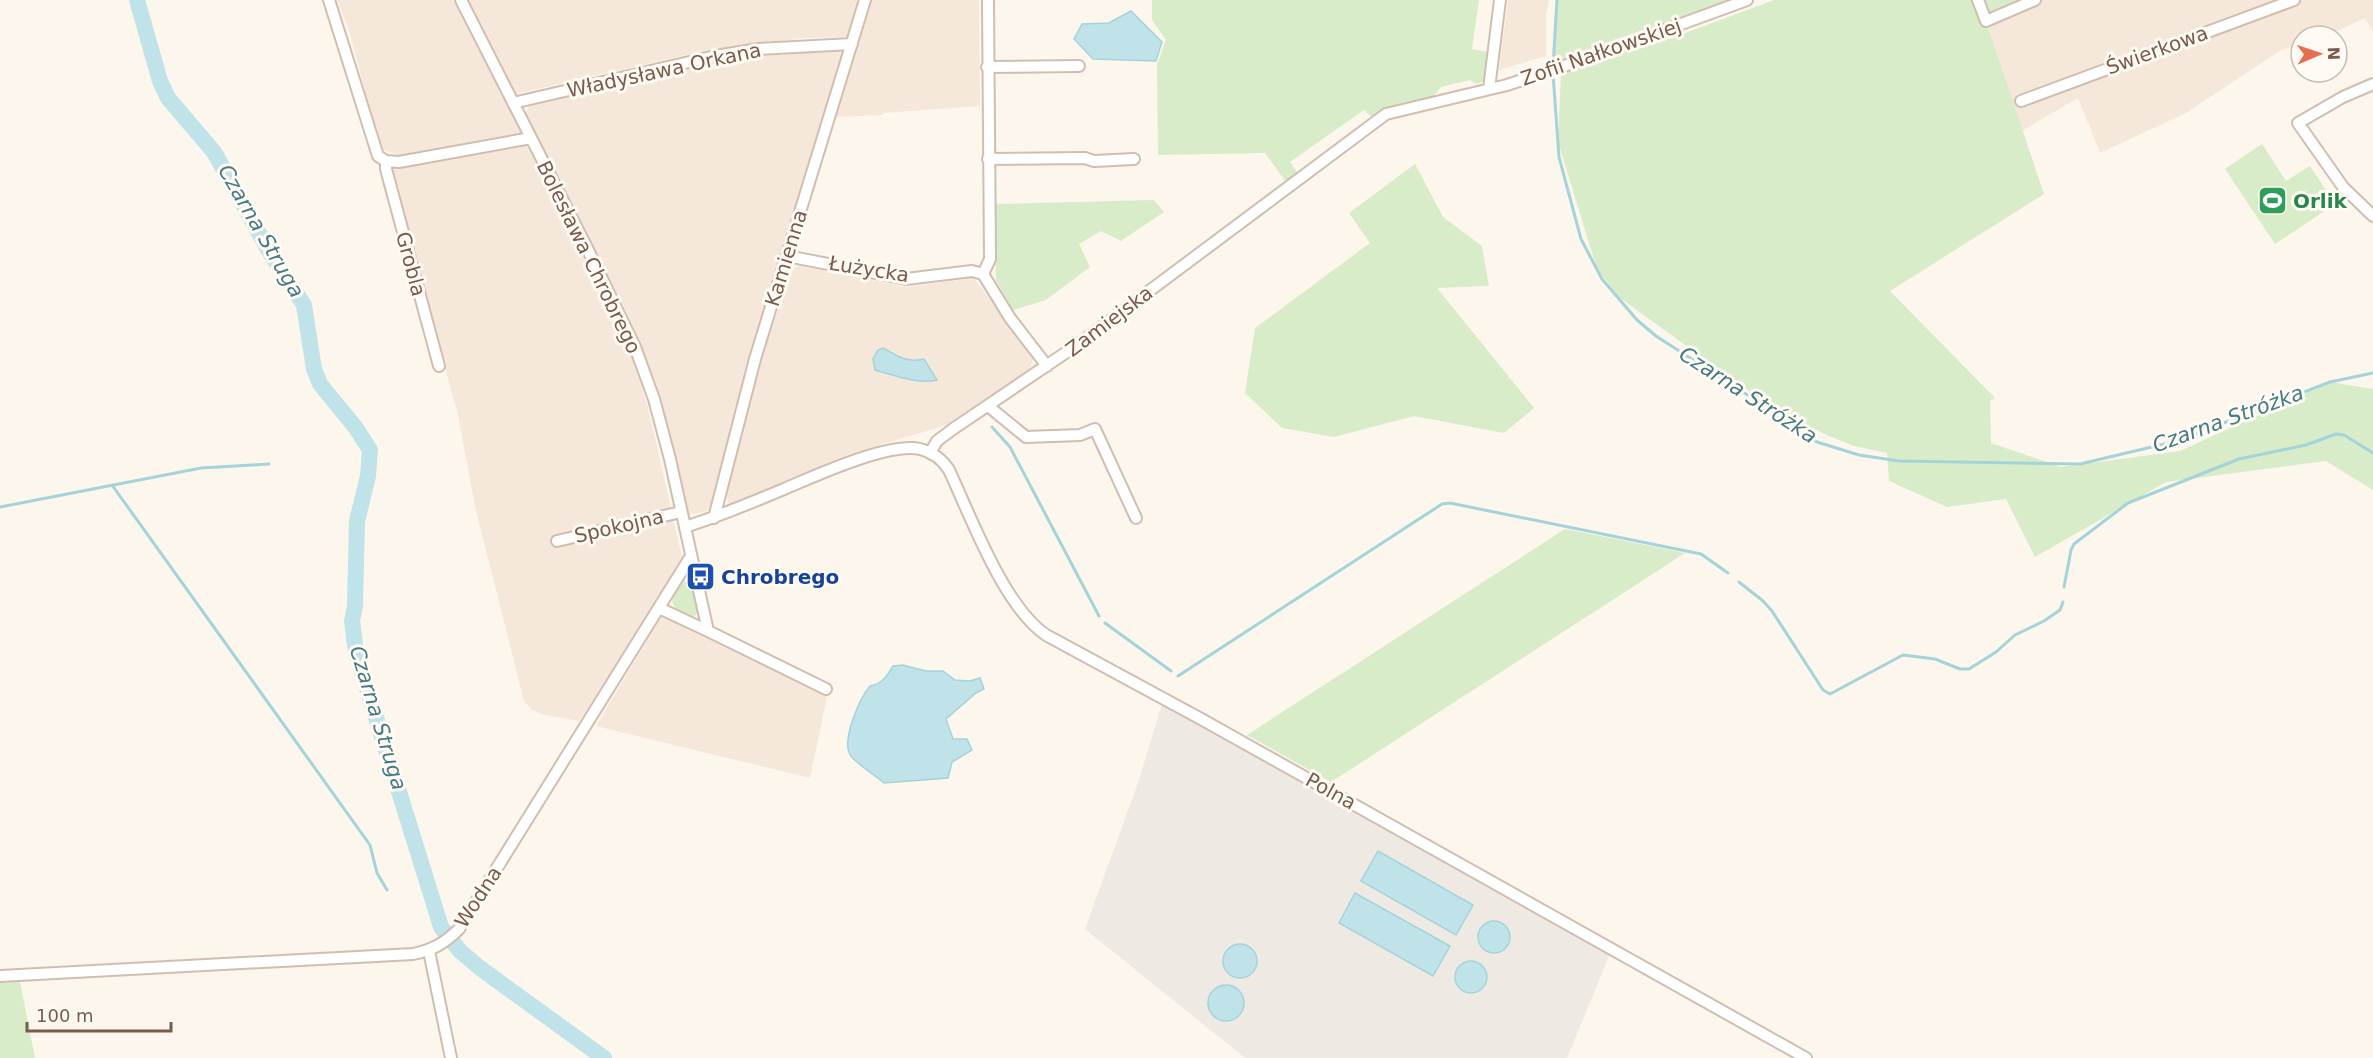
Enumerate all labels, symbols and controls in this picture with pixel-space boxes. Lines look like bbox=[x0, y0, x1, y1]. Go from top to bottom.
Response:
street label: Zofii Nałkowskiej bbox=[1518, 13, 1684, 91]
street label: Świerkowa bbox=[2103, 20, 2211, 80]
north arrow bbox=[2289, 24, 2349, 84]
street label: Władysława Orkana bbox=[565, 38, 763, 102]
text: N bbox=[2324, 46, 2343, 61]
street label: Bolesława Chrobrego bbox=[532, 157, 646, 357]
water label: Czarna Struga bbox=[213, 160, 309, 302]
sports icon: Orlik bbox=[2256, 185, 2288, 217]
place label: Orlik bbox=[2293, 189, 2348, 213]
street label: Kamienna bbox=[760, 207, 812, 309]
street label: Grobla bbox=[391, 229, 431, 299]
street label: Łużycka bbox=[826, 251, 911, 287]
street label: Zamiejska bbox=[1061, 280, 1157, 362]
water label: Czarna Stróżka bbox=[1675, 342, 1821, 448]
water label: Czarna Stróżka bbox=[2149, 381, 2307, 457]
street label: Spokojna bbox=[572, 504, 666, 548]
bus stop icon: Chrobrego bbox=[684, 561, 716, 593]
place label: Chrobrego bbox=[721, 565, 839, 589]
water label: Czarna Struga bbox=[345, 643, 411, 793]
street label: Polna bbox=[1302, 767, 1360, 815]
street label: Wodna bbox=[449, 862, 507, 932]
scale bar bbox=[27, 995, 171, 1033]
text: 100 m bbox=[36, 1005, 94, 1026]

